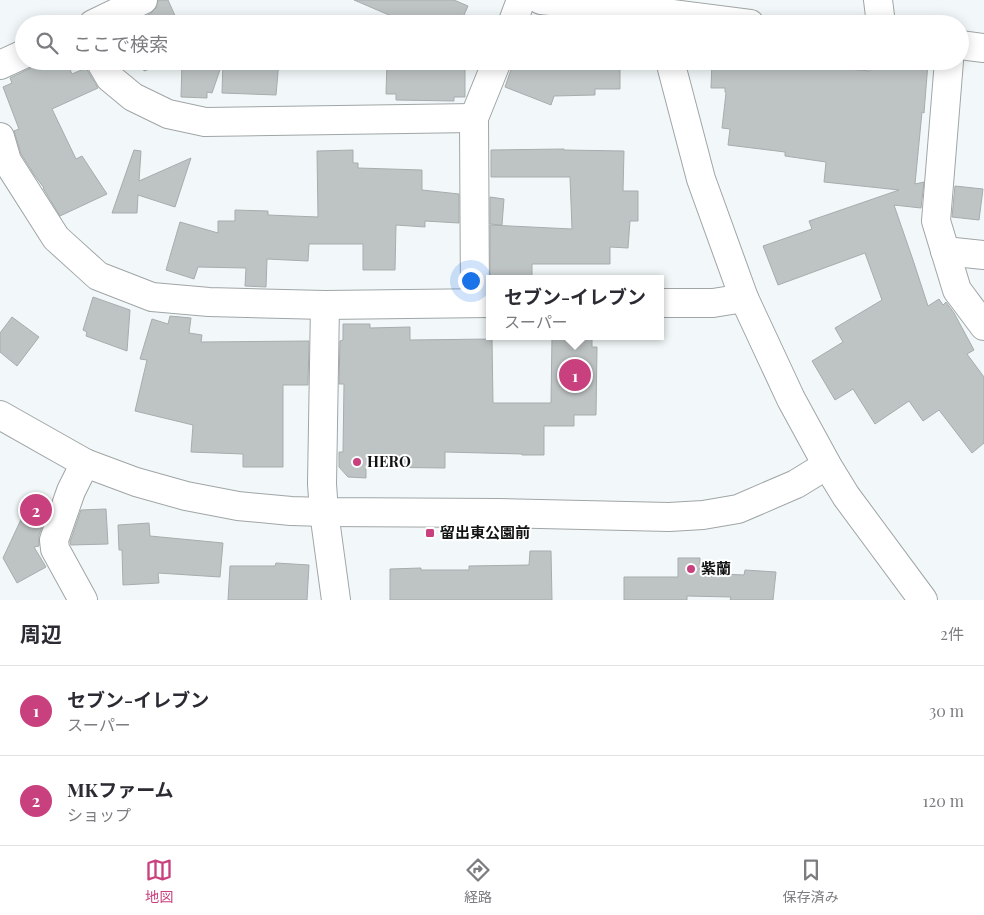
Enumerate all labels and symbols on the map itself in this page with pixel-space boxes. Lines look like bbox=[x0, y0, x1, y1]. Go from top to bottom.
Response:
your location bbox=[458, 268, 484, 294]
pin: 1 bbox=[559, 356, 591, 394]
place label: HERO bbox=[367, 451, 411, 471]
marker: HERO bbox=[351, 456, 363, 468]
pin: 2 bbox=[20, 491, 52, 529]
place label: 留出東公園前 bbox=[440, 522, 530, 542]
marker: 留出東公園前 bbox=[424, 527, 436, 539]
place label: 紫蘭 bbox=[701, 558, 731, 578]
marker: 紫蘭 bbox=[685, 563, 697, 575]

